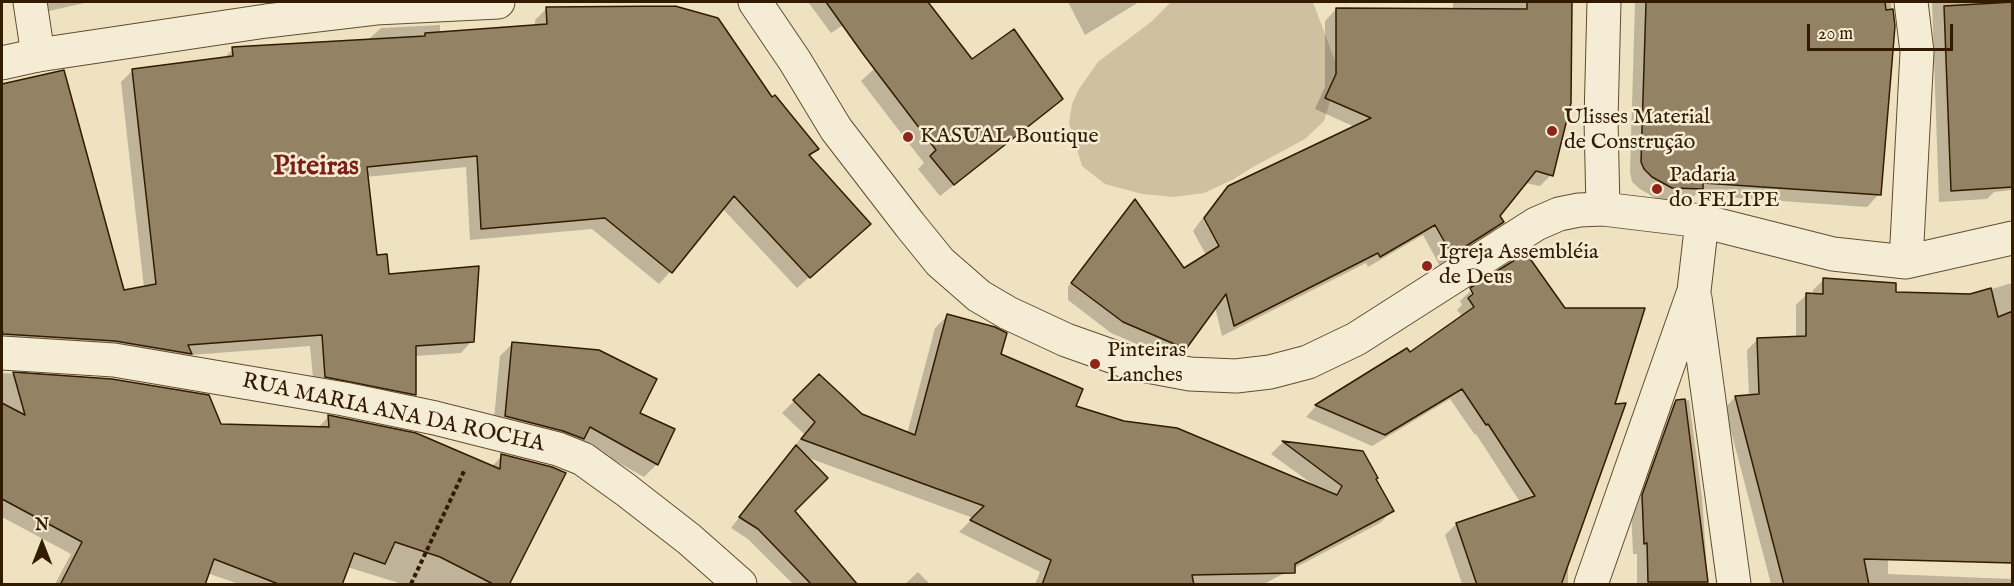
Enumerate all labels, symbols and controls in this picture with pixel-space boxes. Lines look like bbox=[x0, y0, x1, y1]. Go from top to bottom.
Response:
scale bar bbox=[1810, 12, 1956, 50]
text: 20 m bbox=[1818, 23, 1853, 46]
place label: Ulisses Material de Construção bbox=[1564, 105, 1710, 156]
place label: KASUAL Boutique bbox=[920, 124, 1099, 150]
marker: Ulisses Material de Construção bbox=[1545, 124, 1559, 138]
marker: KASUAL Boutique bbox=[901, 130, 915, 144]
district label: Piteiras bbox=[273, 151, 359, 185]
place label: Padaria do FELIPE bbox=[1669, 163, 1780, 214]
marker: Padaria do FELIPE bbox=[1650, 182, 1664, 196]
place label: Igreja Assembléia de Deus bbox=[1439, 240, 1599, 292]
marker: Igreja Assembléia de Deus bbox=[1420, 259, 1434, 273]
place label: Pinteiras Lanches bbox=[1107, 338, 1186, 390]
marker: Pinteiras Lanches bbox=[1088, 357, 1102, 371]
street label: RUA MARIA ANA DA ROCHA bbox=[239, 369, 547, 459]
north arrow bbox=[12, 514, 72, 574]
text: N bbox=[35, 516, 49, 536]

